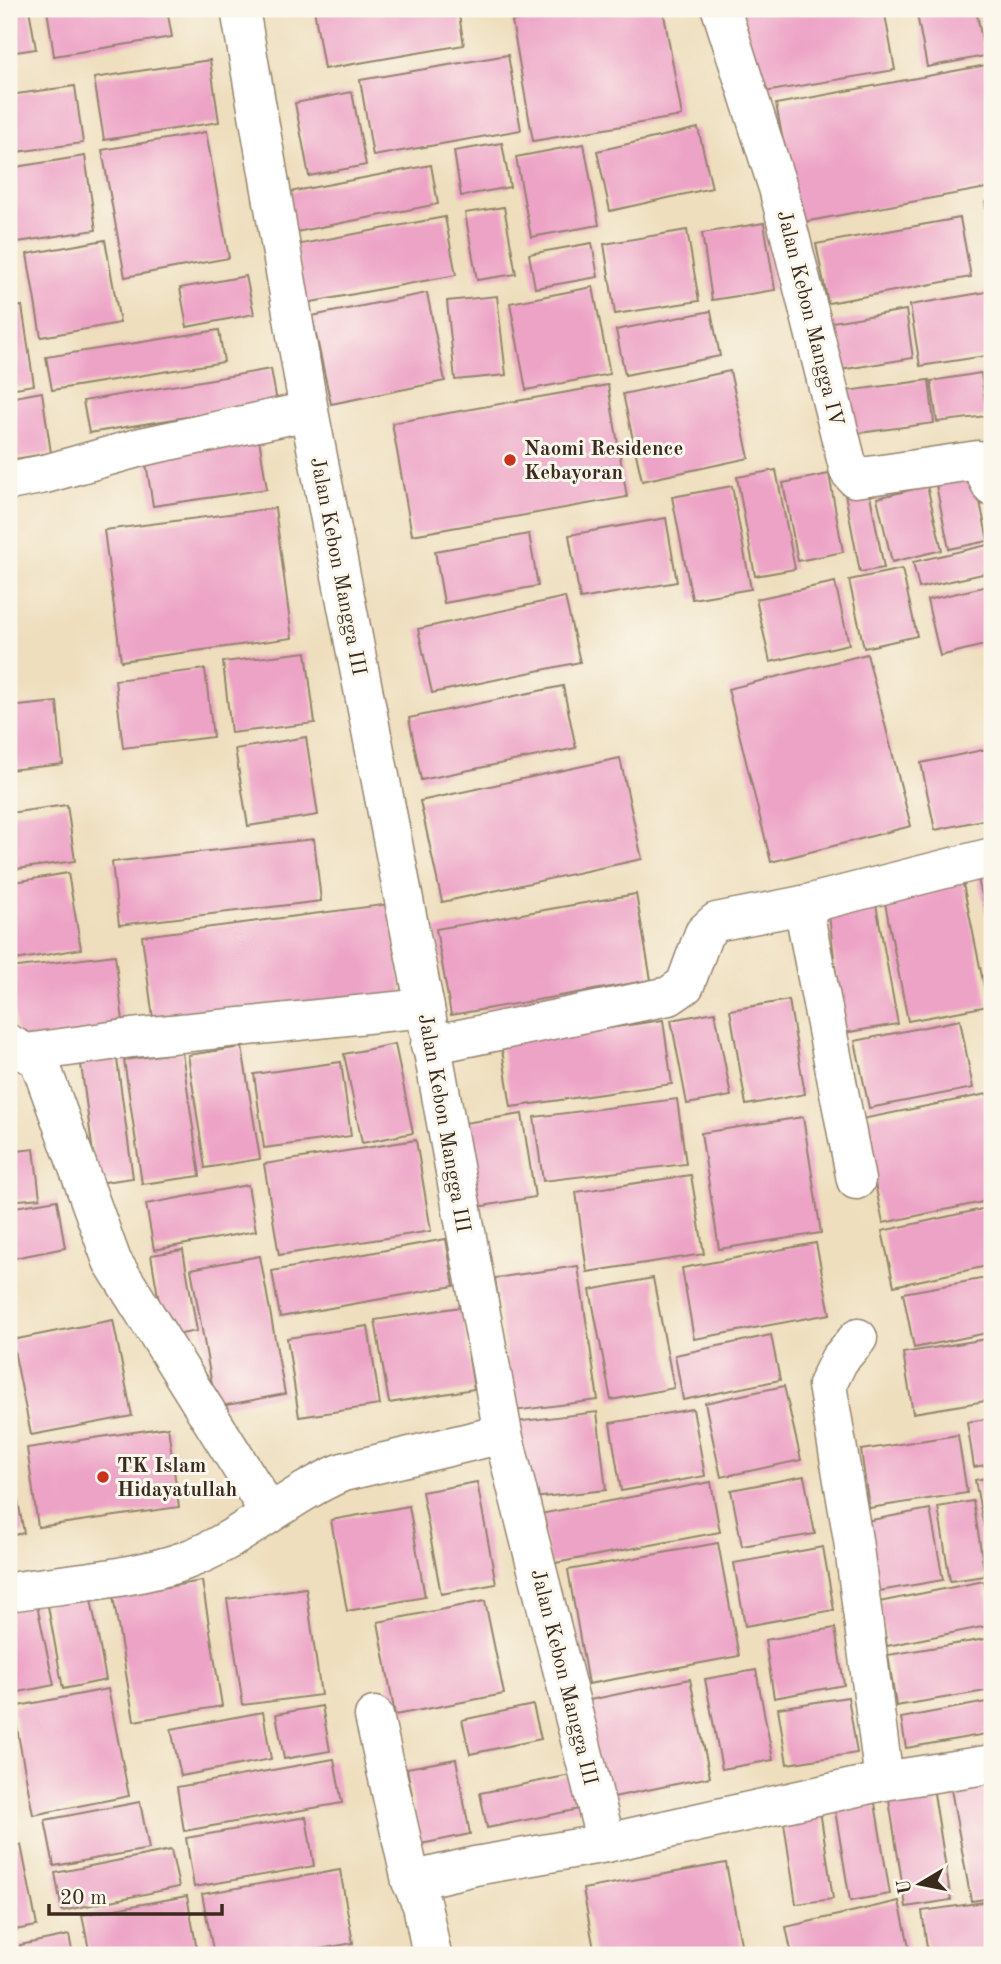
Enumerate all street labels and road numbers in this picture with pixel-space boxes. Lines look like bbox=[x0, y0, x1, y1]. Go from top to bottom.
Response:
street label: Jalan Kebon Mangga IV bbox=[773, 208, 847, 428]
street label: Jalan Kebon Mangga III bbox=[306, 455, 369, 677]
street label: Jalan Kebon Mangga III bbox=[414, 1012, 473, 1234]
street label: Jalan Kebon Mangga III bbox=[527, 1567, 601, 1788]

